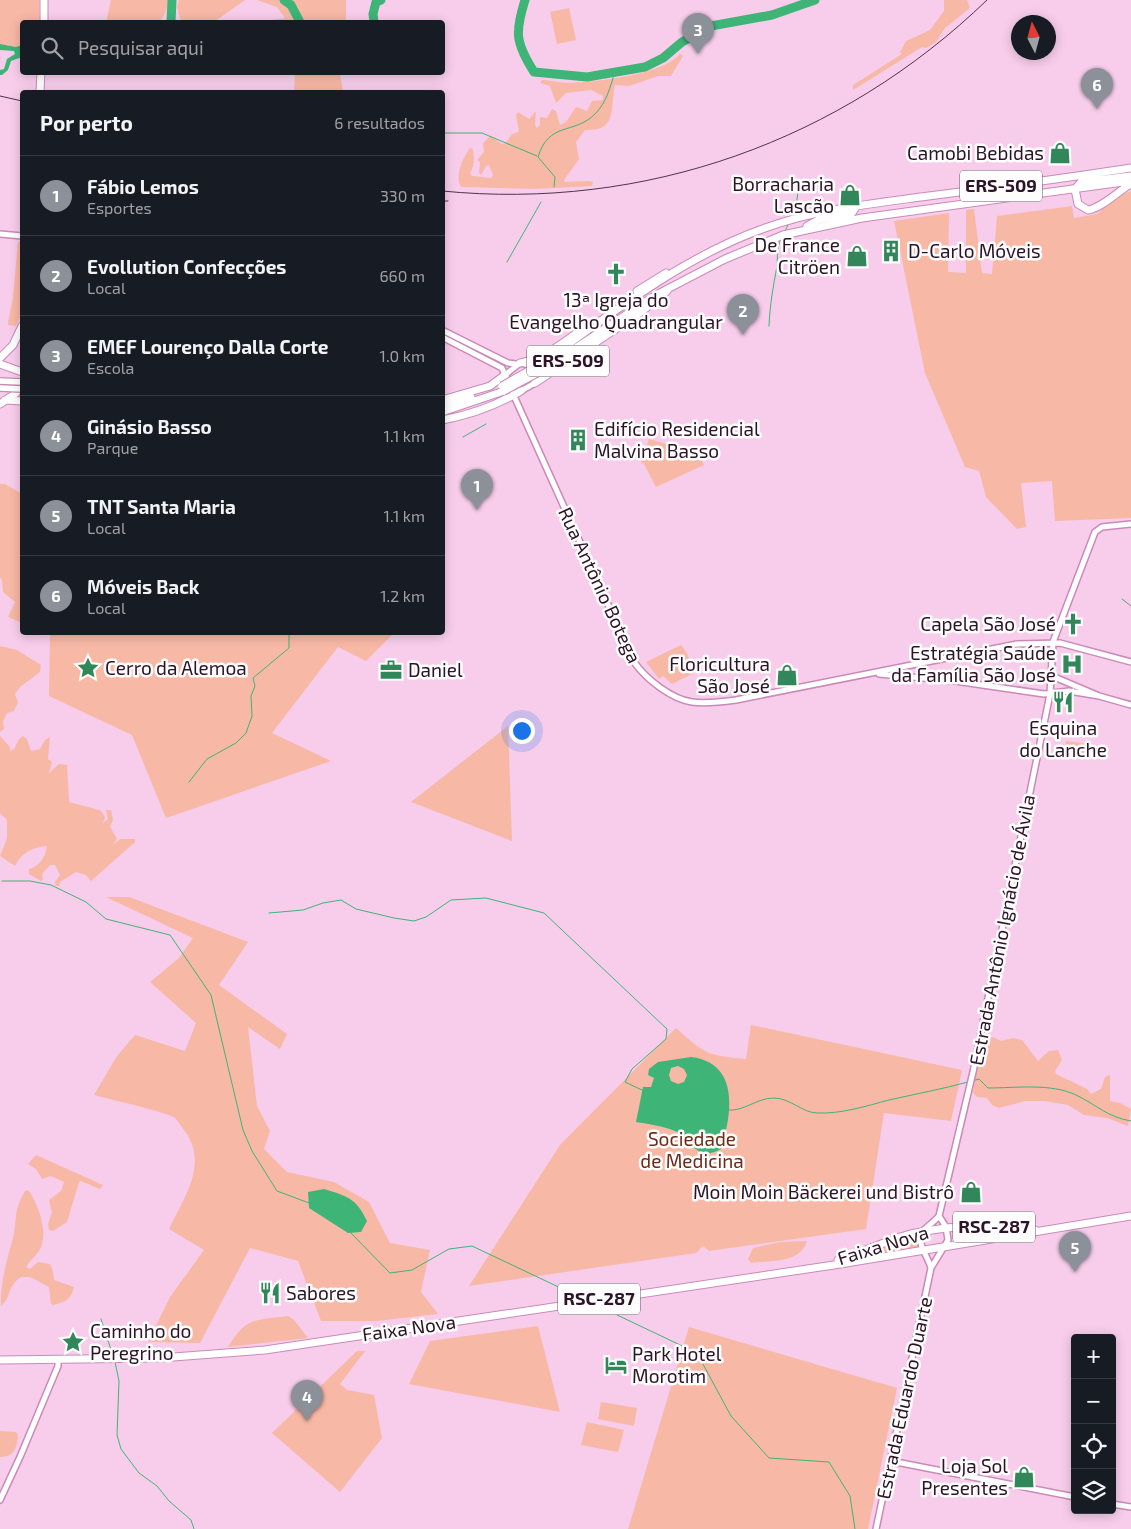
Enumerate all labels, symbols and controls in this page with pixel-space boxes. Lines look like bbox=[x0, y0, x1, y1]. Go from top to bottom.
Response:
pin: 3 bbox=[682, 13, 714, 54]
north arrow bbox=[1011, 15, 1056, 60]
search box bbox=[20, 20, 445, 75]
icon: search bbox=[38, 34, 66, 62]
text: Pesquisar aqui bbox=[78, 36, 204, 59]
pin: 6 bbox=[1081, 68, 1113, 109]
text: Por perto bbox=[40, 110, 133, 135]
text: 6 resultados bbox=[334, 113, 425, 132]
shop icon: Camobi Bebidas bbox=[1047, 140, 1073, 166]
place label: Camobi Bebidas bbox=[907, 141, 1044, 164]
road number: ERS-509 bbox=[960, 170, 1042, 202]
place label: Borracharia Lascão bbox=[732, 172, 834, 217]
text: Fábio Lemos bbox=[87, 175, 199, 198]
shop icon: Borracharia Lascão bbox=[837, 182, 863, 208]
text: 1 bbox=[53, 186, 59, 205]
text: 330 m bbox=[380, 186, 425, 205]
text: Esportes bbox=[87, 198, 152, 217]
place label: De France Citröen bbox=[755, 233, 840, 278]
building icon: D-Carlo Móveis bbox=[878, 238, 904, 264]
place label: D-Carlo Móveis bbox=[908, 239, 1041, 262]
shop icon: De France Citröen bbox=[844, 243, 870, 269]
text: Evollution Confecções bbox=[87, 255, 286, 278]
church icon: 13ª Igreja do Evangelho Quadrangular bbox=[603, 261, 629, 287]
text: 2 bbox=[51, 266, 61, 285]
text: 660 m bbox=[379, 266, 425, 285]
text: Local bbox=[87, 278, 126, 297]
place label: 13ª Igreja do Evangelho Quadrangular bbox=[509, 288, 723, 333]
pin: 2 bbox=[727, 294, 759, 335]
text: EMEF Lourenço Dalla Corte bbox=[87, 335, 329, 358]
text: 3 bbox=[51, 346, 61, 365]
text: 1.0 km bbox=[380, 346, 425, 365]
road number: ERS-509 bbox=[527, 346, 609, 376]
text: Escola bbox=[87, 358, 134, 377]
text: Ginásio Basso bbox=[87, 415, 212, 438]
place label: Edifício Residencial Malvina Basso bbox=[594, 417, 760, 462]
text: 4 bbox=[51, 426, 61, 445]
text: 1.1 km bbox=[384, 426, 425, 445]
building icon: Edifício Residencial Malvina Basso bbox=[565, 427, 591, 453]
text: Parque bbox=[87, 438, 138, 457]
pin: 1 bbox=[461, 469, 493, 510]
text: TNT Santa Maria bbox=[87, 495, 236, 518]
street label: Rua Antônio Botega bbox=[554, 503, 647, 666]
text: 5 bbox=[52, 506, 60, 525]
text: 1.1 km bbox=[384, 506, 425, 525]
text: Local bbox=[87, 518, 126, 537]
text: Móveis Back bbox=[87, 575, 199, 598]
text: 6 bbox=[51, 586, 61, 605]
text: 1.2 km bbox=[380, 586, 425, 605]
text: Local bbox=[87, 598, 126, 617]
church icon: Capela São José bbox=[1060, 611, 1086, 637]
place label: Capela São José bbox=[920, 612, 1056, 635]
place label: Estratégia Saúde da Família São José bbox=[891, 641, 1056, 686]
hospital icon: Estratégia Saúde da Família São José bbox=[1059, 651, 1085, 677]
place label: Floricultura São José bbox=[669, 652, 770, 697]
place icon: Cerro da Alemoa bbox=[75, 655, 101, 681]
place label: Cerro da Alemoa bbox=[105, 656, 247, 679]
office icon: Daniel bbox=[378, 657, 404, 683]
place label: Daniel bbox=[408, 658, 463, 681]
shop icon: Floricultura São José bbox=[774, 662, 800, 688]
restaurant icon: Esquina do Lanche bbox=[1050, 689, 1076, 715]
place label: Esquina do Lanche bbox=[1019, 716, 1107, 761]
your location bbox=[509, 718, 535, 744]
street label: Estrada Antônio Ignácio de Ávila bbox=[964, 792, 1039, 1067]
park label: Sociedade de Medicina bbox=[640, 1127, 744, 1172]
shop icon: Moin Moin Bäckerei und Bistrô bbox=[958, 1179, 984, 1205]
place label: Moin Moin Bäckerei und Bistrô bbox=[693, 1180, 954, 1203]
road number: RSC-287 bbox=[953, 1212, 1035, 1242]
street label: Faixa Nova bbox=[834, 1220, 931, 1269]
pin: 5 bbox=[1059, 1231, 1091, 1272]
restaurant icon: Sabores bbox=[257, 1280, 283, 1306]
place label: Sabores bbox=[286, 1281, 356, 1304]
road number: RSC-287 bbox=[558, 1284, 640, 1315]
street label: Estrada Eduardo Duarte bbox=[871, 1295, 936, 1501]
street label: Faixa Nova bbox=[361, 1310, 457, 1345]
place label: Caminho do Peregrino bbox=[90, 1319, 191, 1364]
place icon: Caminho do Peregrino bbox=[60, 1329, 86, 1355]
map controls bbox=[1071, 1334, 1116, 1514]
button: + bbox=[1071, 1334, 1116, 1379]
place label: Park Hotel Morotim bbox=[632, 1342, 722, 1387]
hotel icon: Park Hotel Morotim bbox=[603, 1352, 629, 1378]
button: − bbox=[1071, 1379, 1116, 1424]
pin: 4 bbox=[291, 1380, 323, 1421]
button: locate bbox=[1071, 1424, 1116, 1469]
place label: Loja Sol Presentes bbox=[921, 1454, 1008, 1499]
shop icon: Loja Sol Presentes bbox=[1011, 1464, 1037, 1490]
button: layers bbox=[1071, 1469, 1116, 1514]

